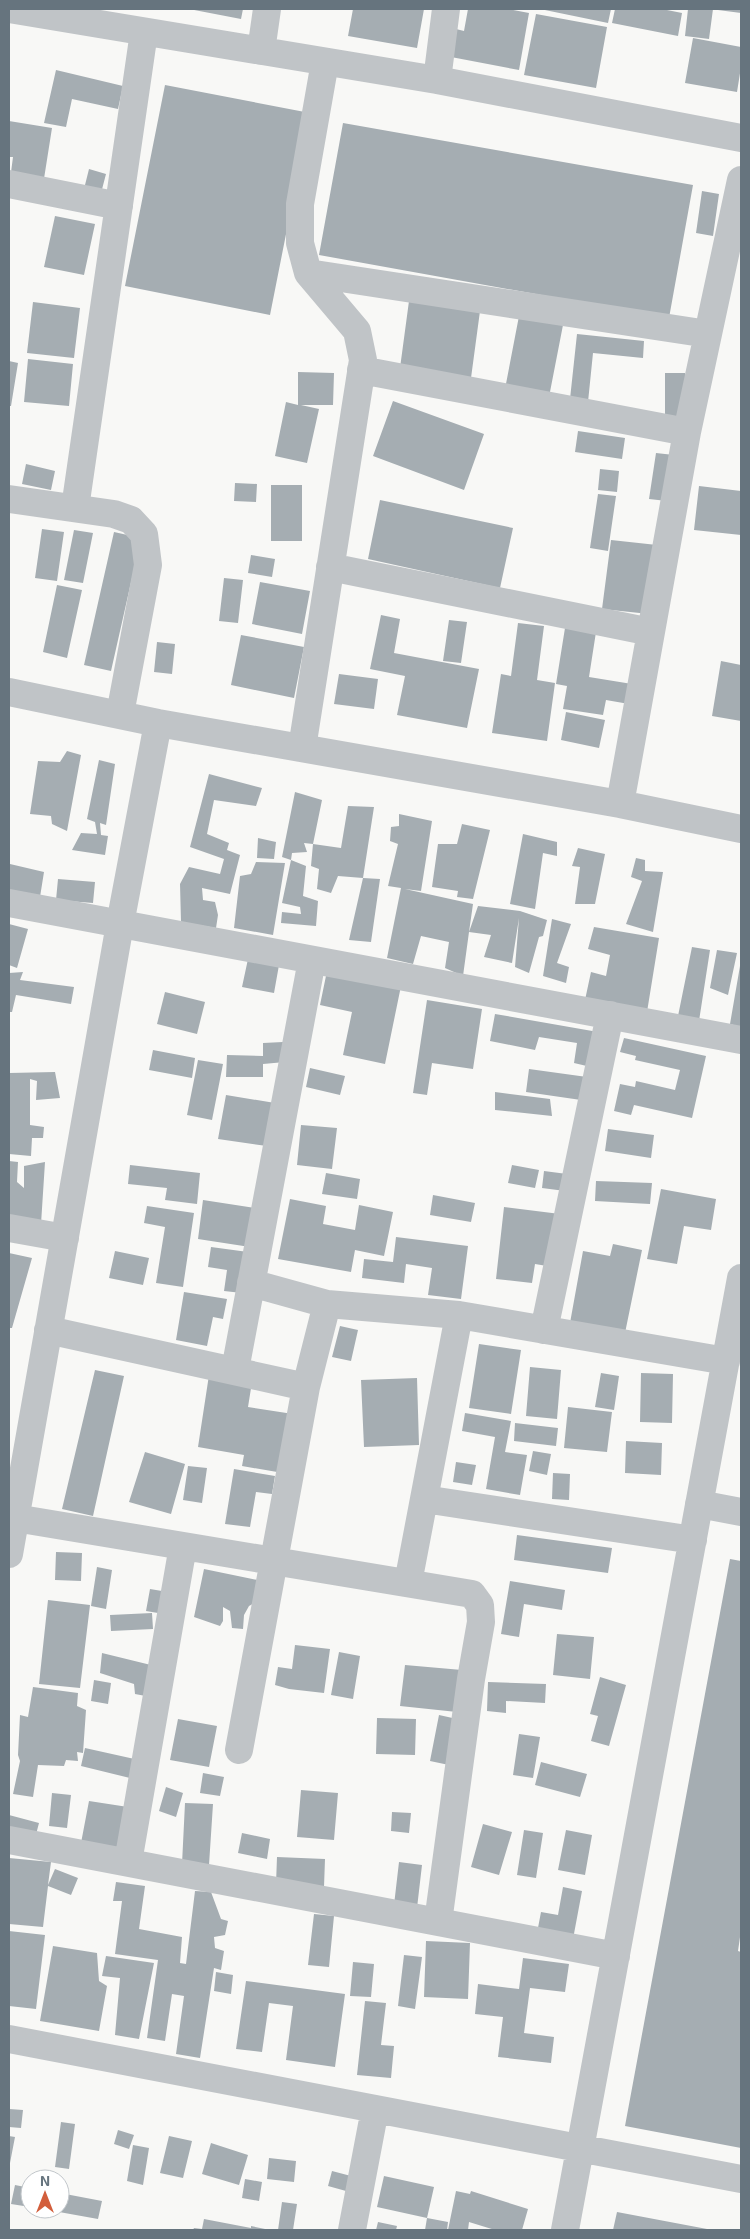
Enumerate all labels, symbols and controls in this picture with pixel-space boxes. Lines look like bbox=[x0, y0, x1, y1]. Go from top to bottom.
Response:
north arrow bbox=[20, 2169, 70, 2219]
text: N bbox=[40, 2172, 50, 2189]

